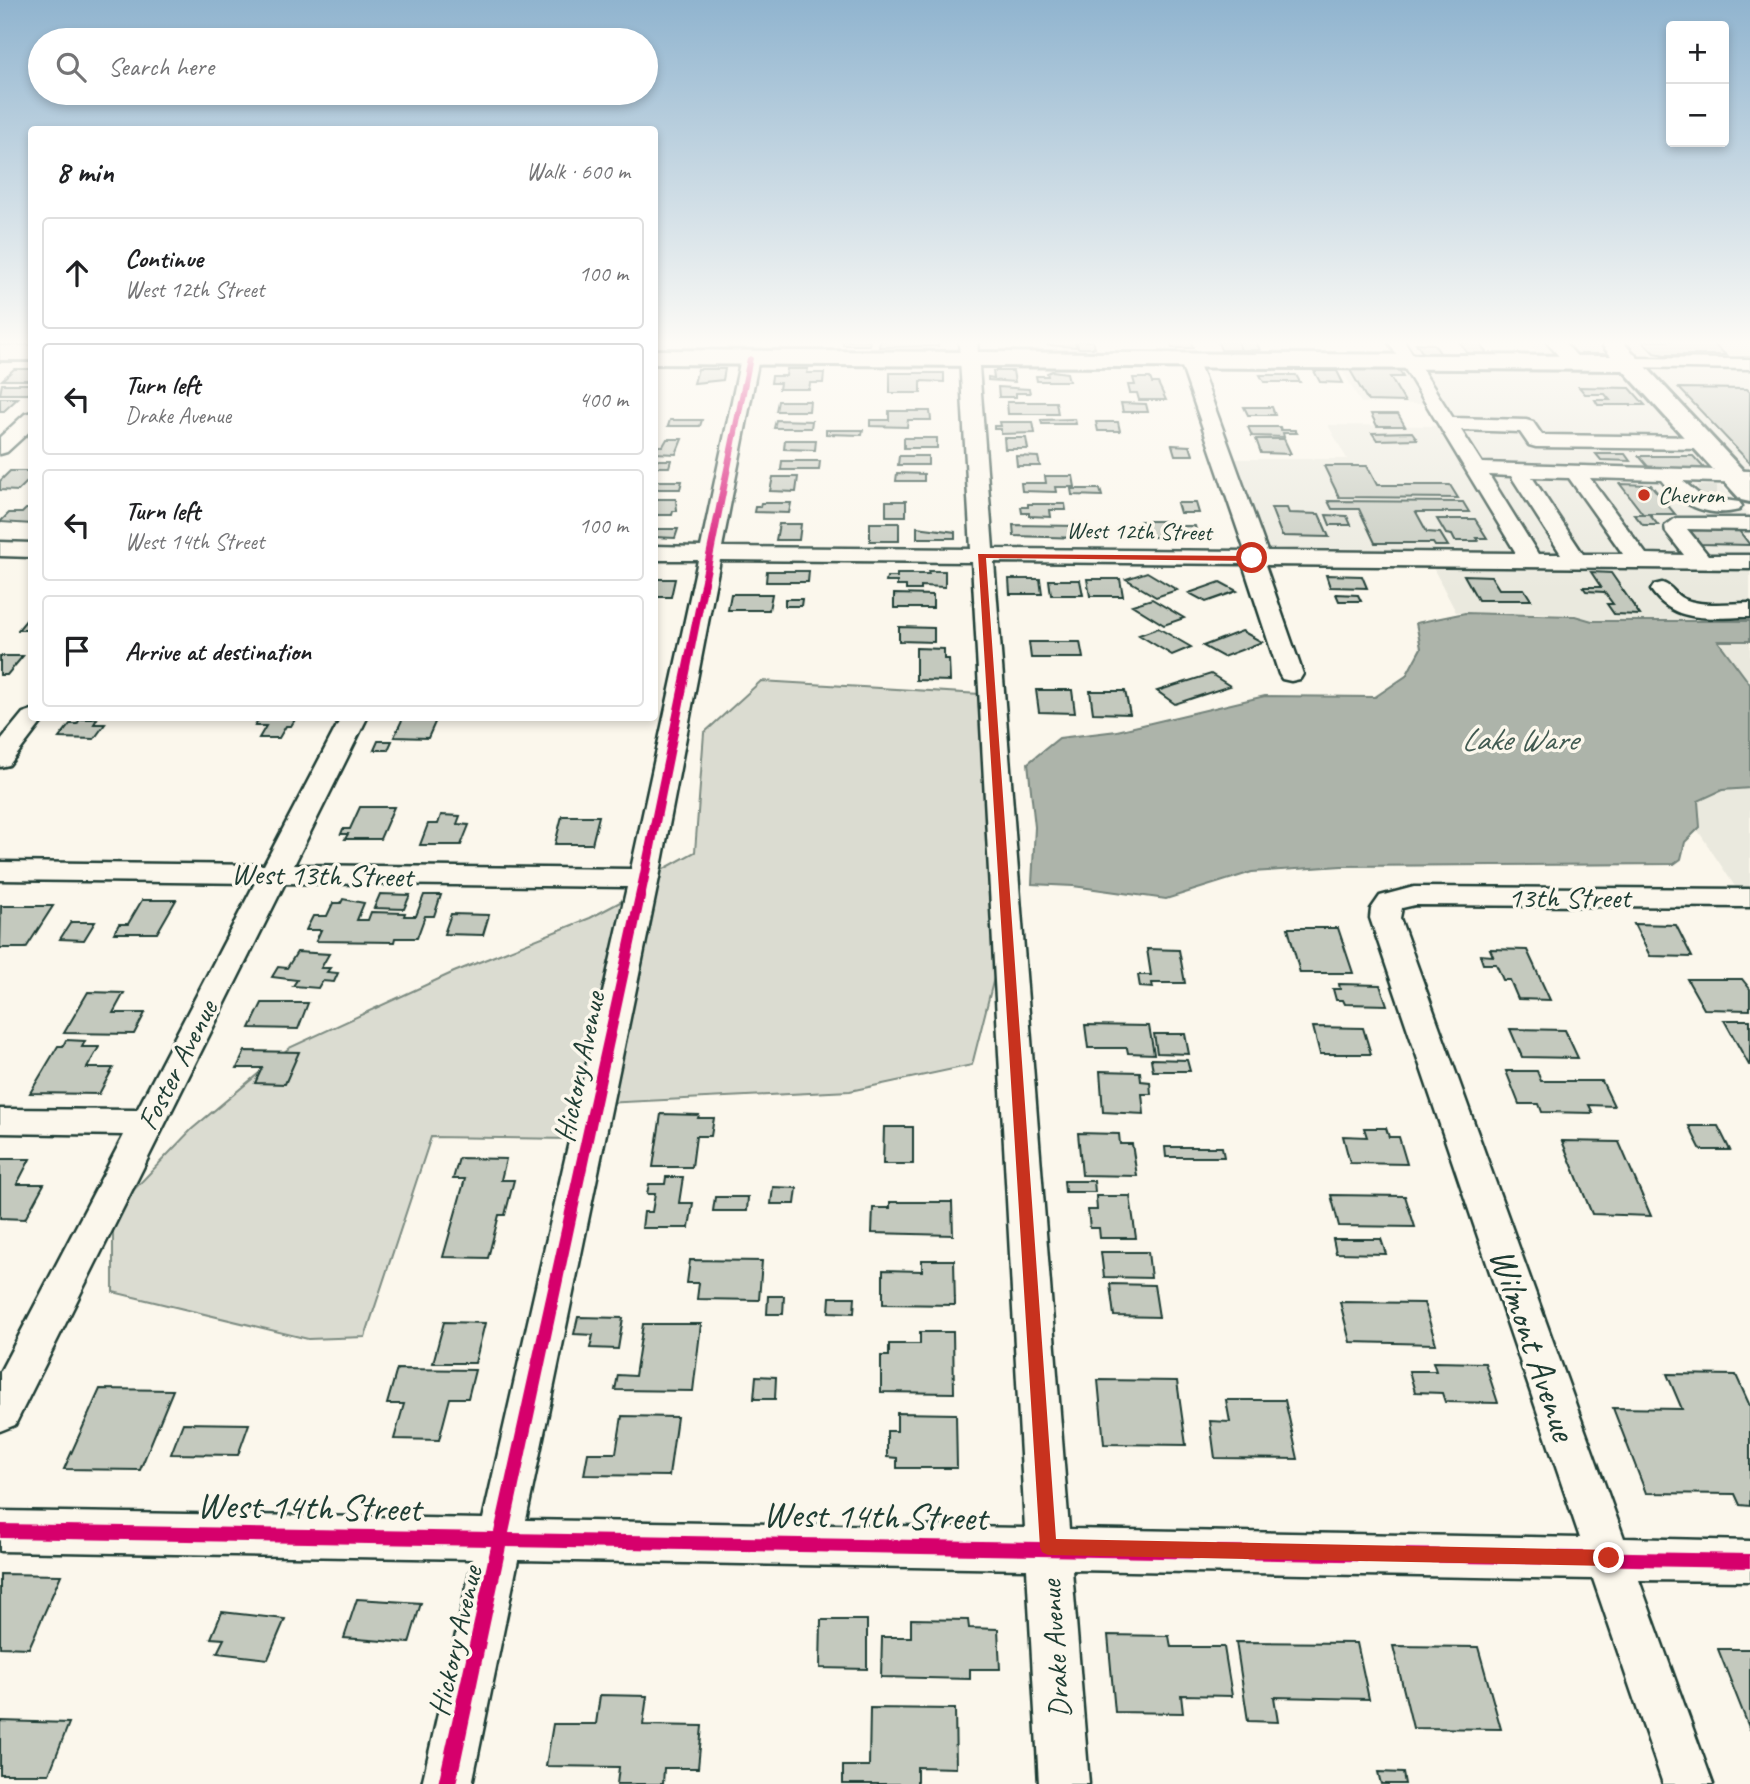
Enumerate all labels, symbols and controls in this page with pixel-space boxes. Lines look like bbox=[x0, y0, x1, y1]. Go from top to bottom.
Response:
map controls bbox=[1666, 21, 1729, 147]
button: + bbox=[1666, 21, 1729, 84]
search box bbox=[28, 28, 658, 105]
icon: search bbox=[52, 48, 90, 86]
text: Search here bbox=[108, 50, 214, 83]
button: − bbox=[1666, 84, 1729, 147]
text: 8 min bbox=[56, 153, 113, 191]
text: Walk · 600 m bbox=[526, 157, 630, 186]
text: Continue bbox=[125, 242, 203, 275]
icon: ahead bbox=[58, 254, 96, 292]
text: 100 m bbox=[579, 259, 628, 288]
text: West 12th Street bbox=[125, 275, 264, 304]
text: Turn left bbox=[125, 368, 200, 401]
icon: left bbox=[58, 380, 96, 418]
text: 400 m bbox=[579, 385, 628, 414]
text: Drake Avenue bbox=[125, 401, 231, 430]
place label: Chevron bbox=[1658, 480, 1725, 510]
marker: Chevron bbox=[1636, 487, 1652, 503]
text: Turn left bbox=[125, 494, 200, 527]
icon: left bbox=[58, 506, 96, 544]
text: 100 m bbox=[579, 511, 628, 540]
street label: West 12th Street bbox=[1066, 515, 1214, 547]
text: West 14th Street bbox=[125, 527, 264, 556]
route start bbox=[1236, 542, 1267, 573]
icon: arrive bbox=[58, 632, 96, 670]
text: Arrive at destination bbox=[125, 635, 311, 668]
water label: Lake Ware bbox=[1461, 719, 1581, 760]
street label: West 13th Street bbox=[231, 854, 416, 896]
street label: 13th Street bbox=[1508, 878, 1633, 916]
street label: Hickory Avenue bbox=[545, 986, 614, 1145]
street label: Foster Avenue bbox=[128, 992, 227, 1136]
street label: Wilmont Avenue bbox=[1479, 1242, 1589, 1448]
street label: West 14th Street bbox=[197, 1481, 425, 1532]
street label: West 14th Street bbox=[763, 1490, 991, 1541]
route end bbox=[1593, 1542, 1624, 1573]
street label: Hickory Avenue bbox=[419, 1560, 491, 1720]
street label: Drake Avenue bbox=[1031, 1577, 1079, 1719]

